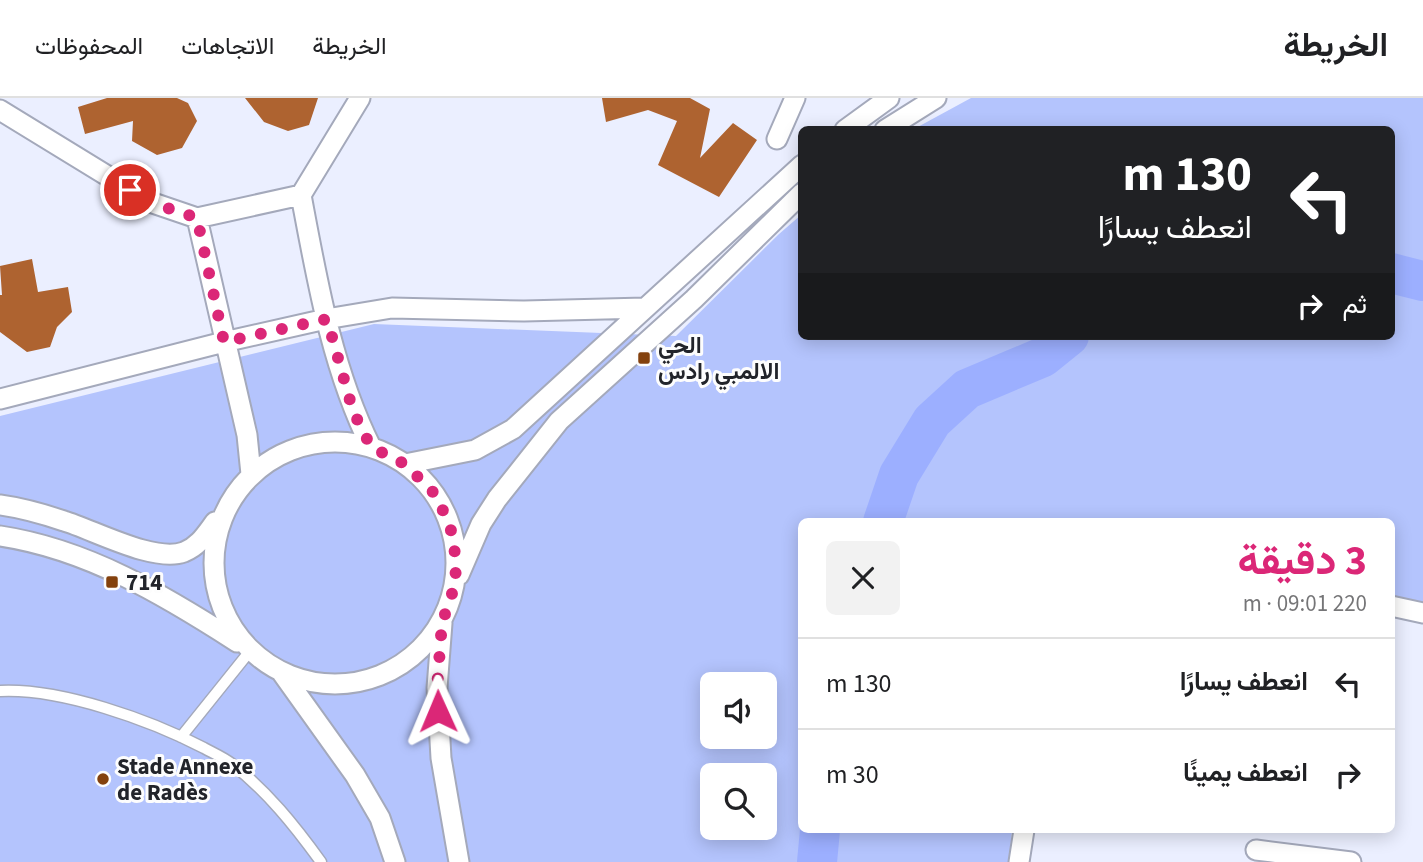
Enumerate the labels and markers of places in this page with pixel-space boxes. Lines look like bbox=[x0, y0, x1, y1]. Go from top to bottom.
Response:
pin bbox=[100, 160, 160, 220]
place label: الحي الالمبي رادس bbox=[658, 329, 779, 391]
marker: الحي الالمبي رادس bbox=[636, 350, 652, 366]
place label: 714 bbox=[126, 566, 162, 599]
marker: 714 bbox=[104, 574, 120, 590]
place label: Stade Annexe de Radès bbox=[117, 750, 254, 809]
marker: Stade Annexe de Radès bbox=[95, 771, 111, 787]

